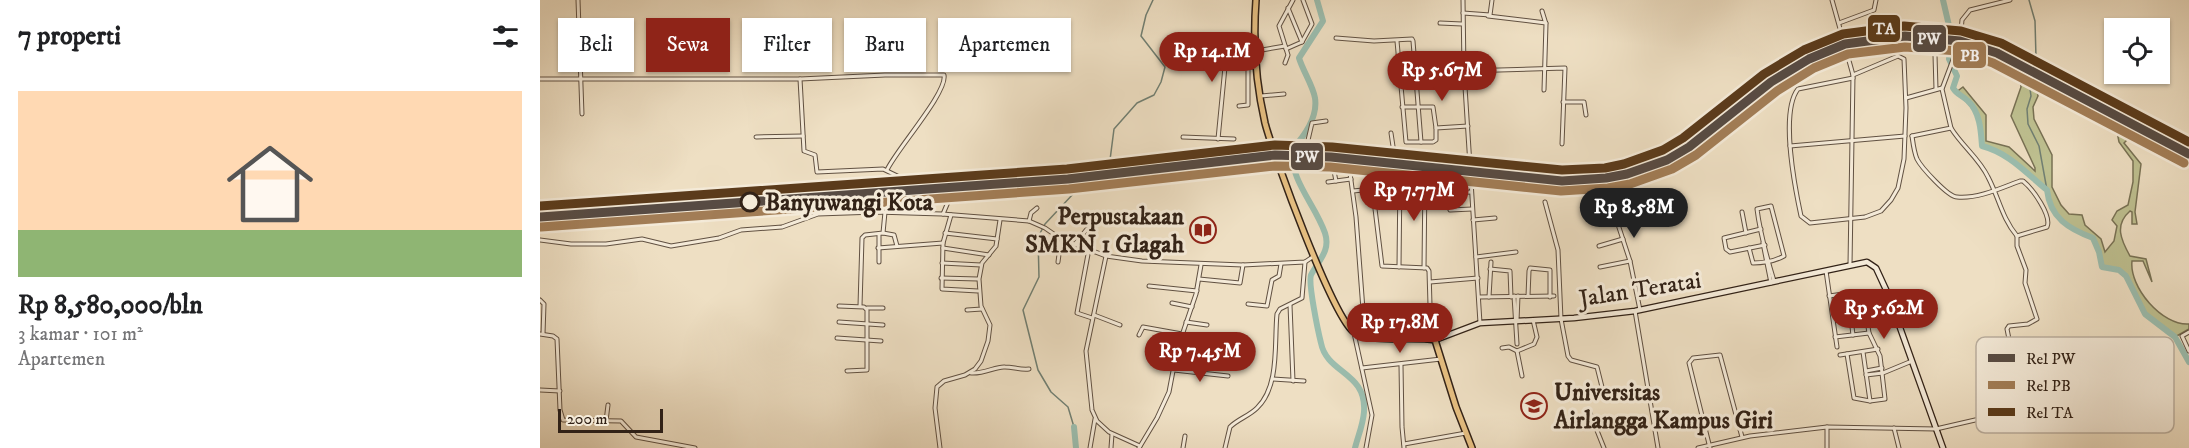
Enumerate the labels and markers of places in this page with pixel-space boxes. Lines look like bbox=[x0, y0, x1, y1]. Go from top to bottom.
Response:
pin: Rp 14.1M bbox=[1150, 32, 1274, 83]
pin: Rp 5.67M bbox=[1380, 51, 1504, 102]
pin: Rp 7.77M bbox=[1352, 171, 1476, 222]
place label: Banyuwangi Kota bbox=[765, 188, 934, 218]
pin: Rp 8.58M bbox=[1572, 188, 1696, 239]
marker: Banyuwangi Kota bbox=[740, 192, 760, 212]
place label: Perpustakaan SMKN 1 Glagah bbox=[1025, 202, 1184, 260]
library icon: Perpustakaan SMKN 1 Glagah bbox=[1188, 215, 1218, 245]
pin: Rp 5.62M bbox=[1822, 289, 1946, 340]
pin: Rp 17.8M bbox=[1338, 303, 1462, 354]
pin: Rp 7.45M bbox=[1138, 332, 1262, 383]
place label: Universitas Airlangga Kampus Giri bbox=[1553, 378, 1773, 436]
school or university icon: Universitas Airlangga Kampus Giri bbox=[1519, 391, 1549, 421]

